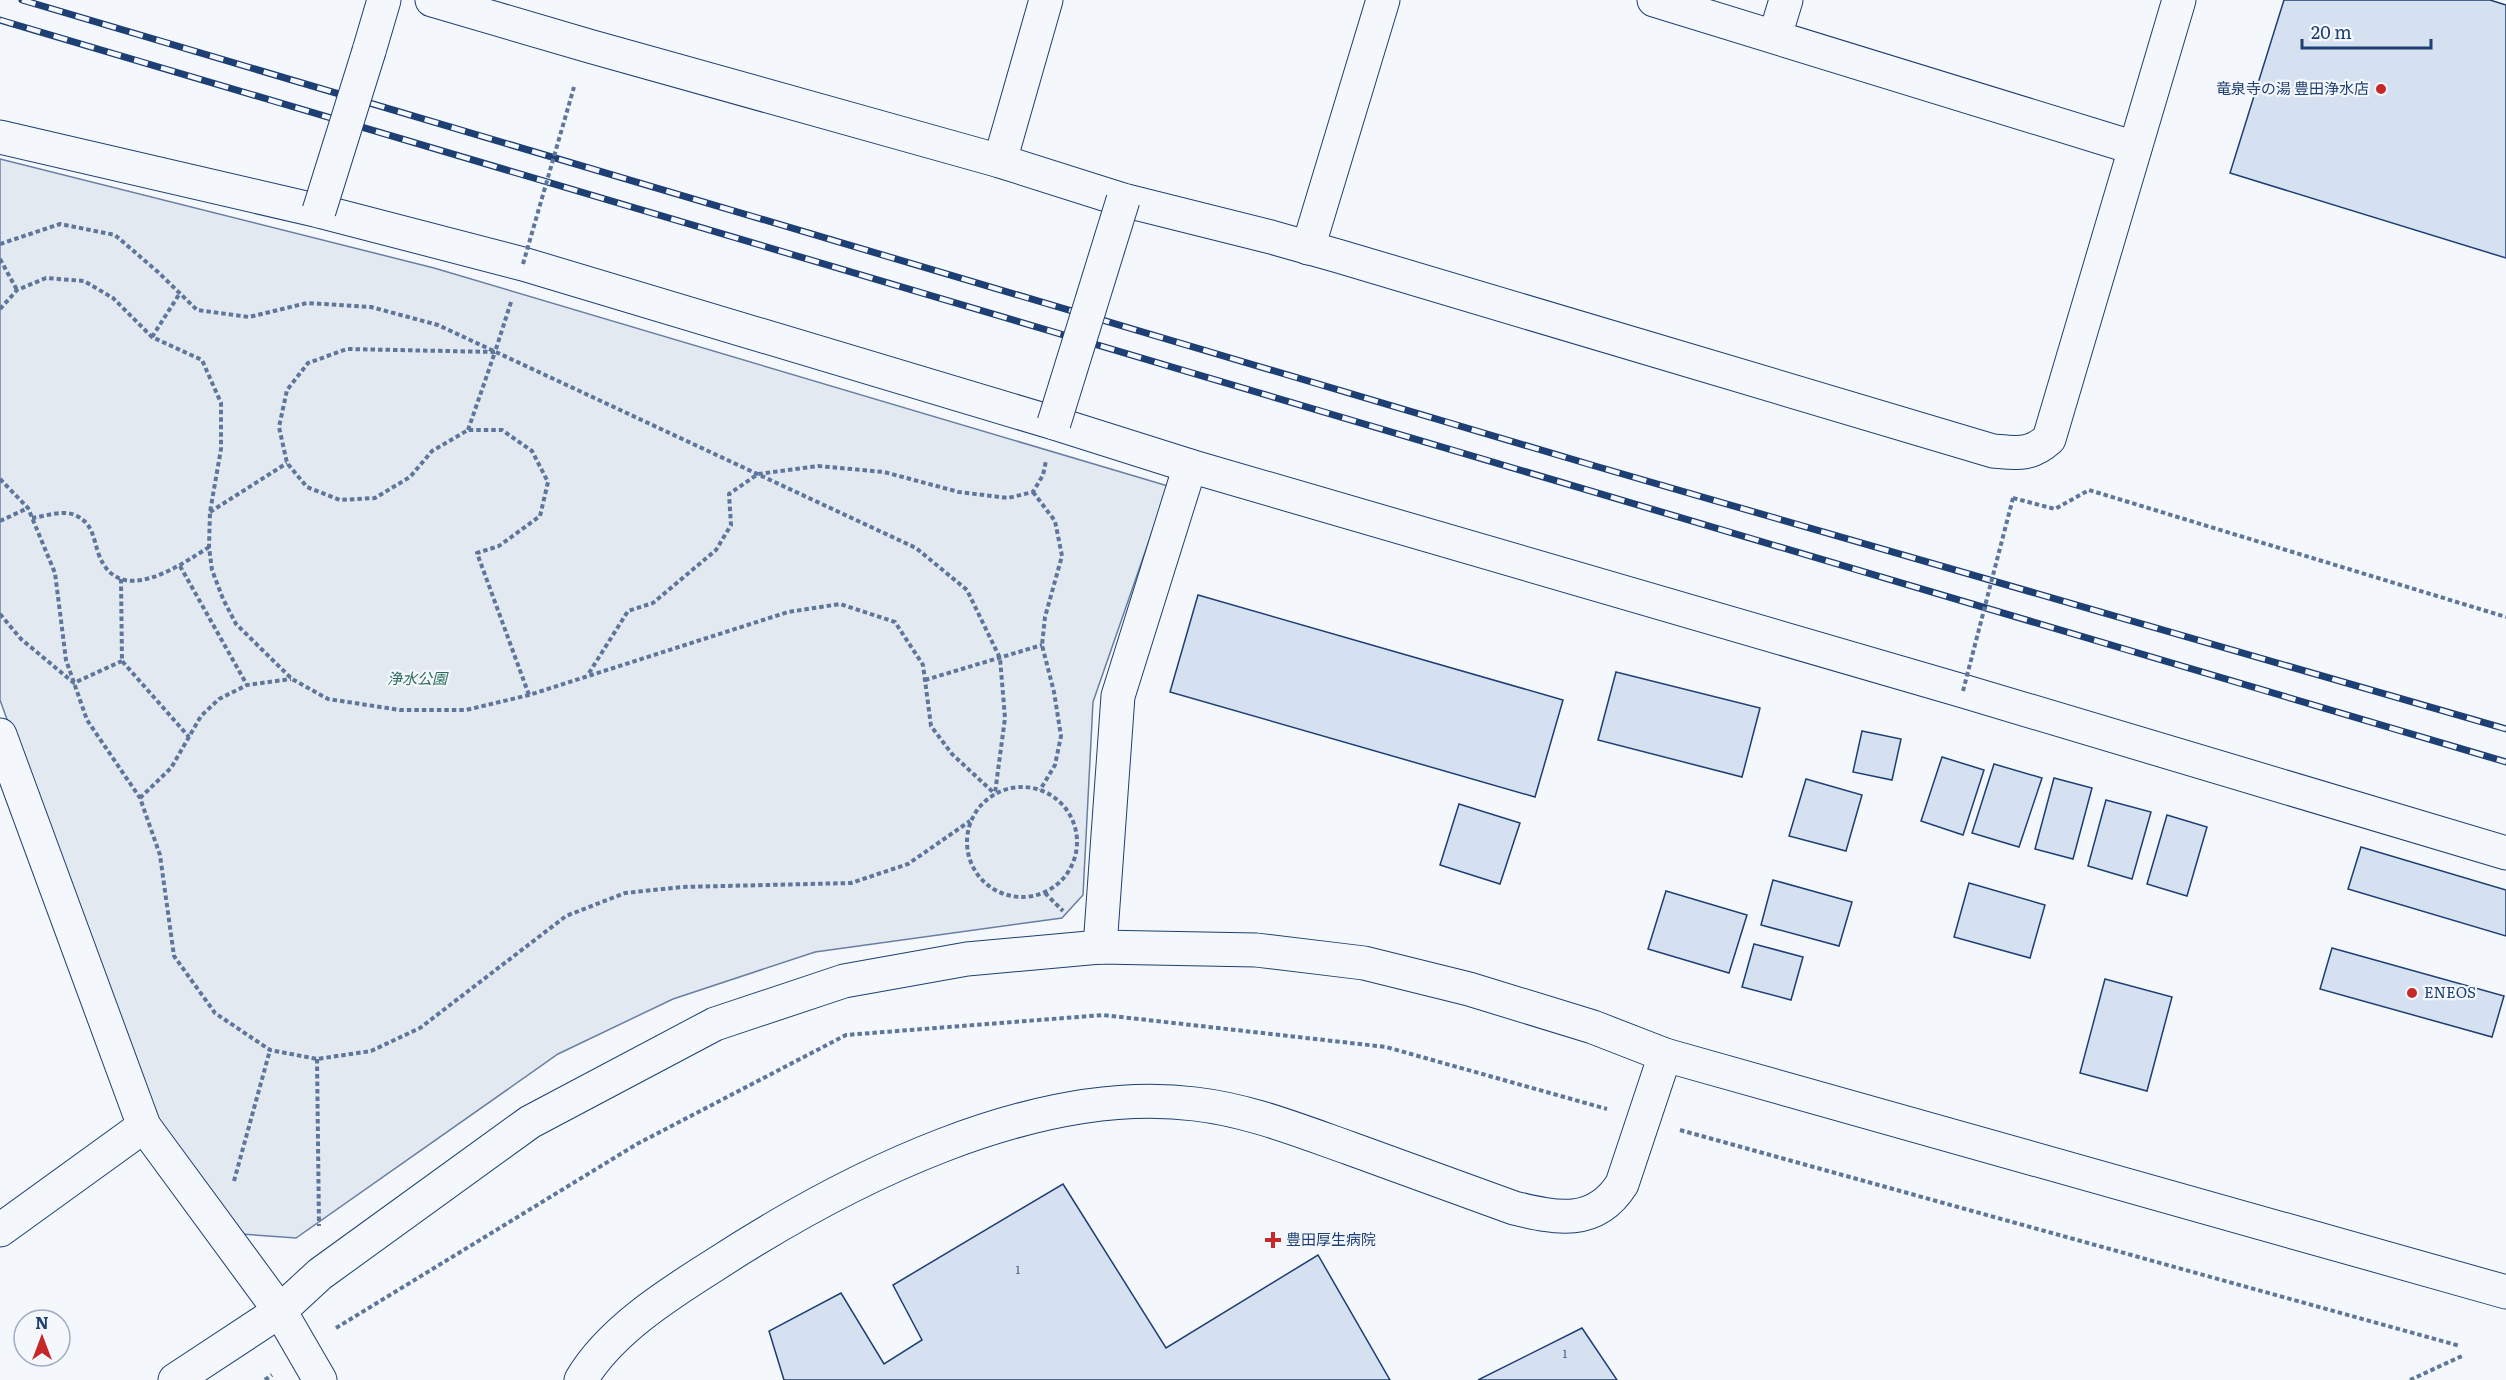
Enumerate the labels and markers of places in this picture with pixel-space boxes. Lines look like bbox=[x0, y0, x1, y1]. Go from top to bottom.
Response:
place label: 竜泉寺の湯 豊田浄水店 bbox=[2216, 76, 2369, 99]
marker: 竜泉寺の湯 豊田浄水店 bbox=[2374, 82, 2388, 96]
place label: ENEOS bbox=[2424, 980, 2476, 1003]
marker: ENEOS bbox=[2405, 986, 2419, 1000]
place label: 豊田厚生病院 bbox=[1286, 1227, 1376, 1250]
marker: 豊田厚生病院 bbox=[1264, 1231, 1282, 1249]

